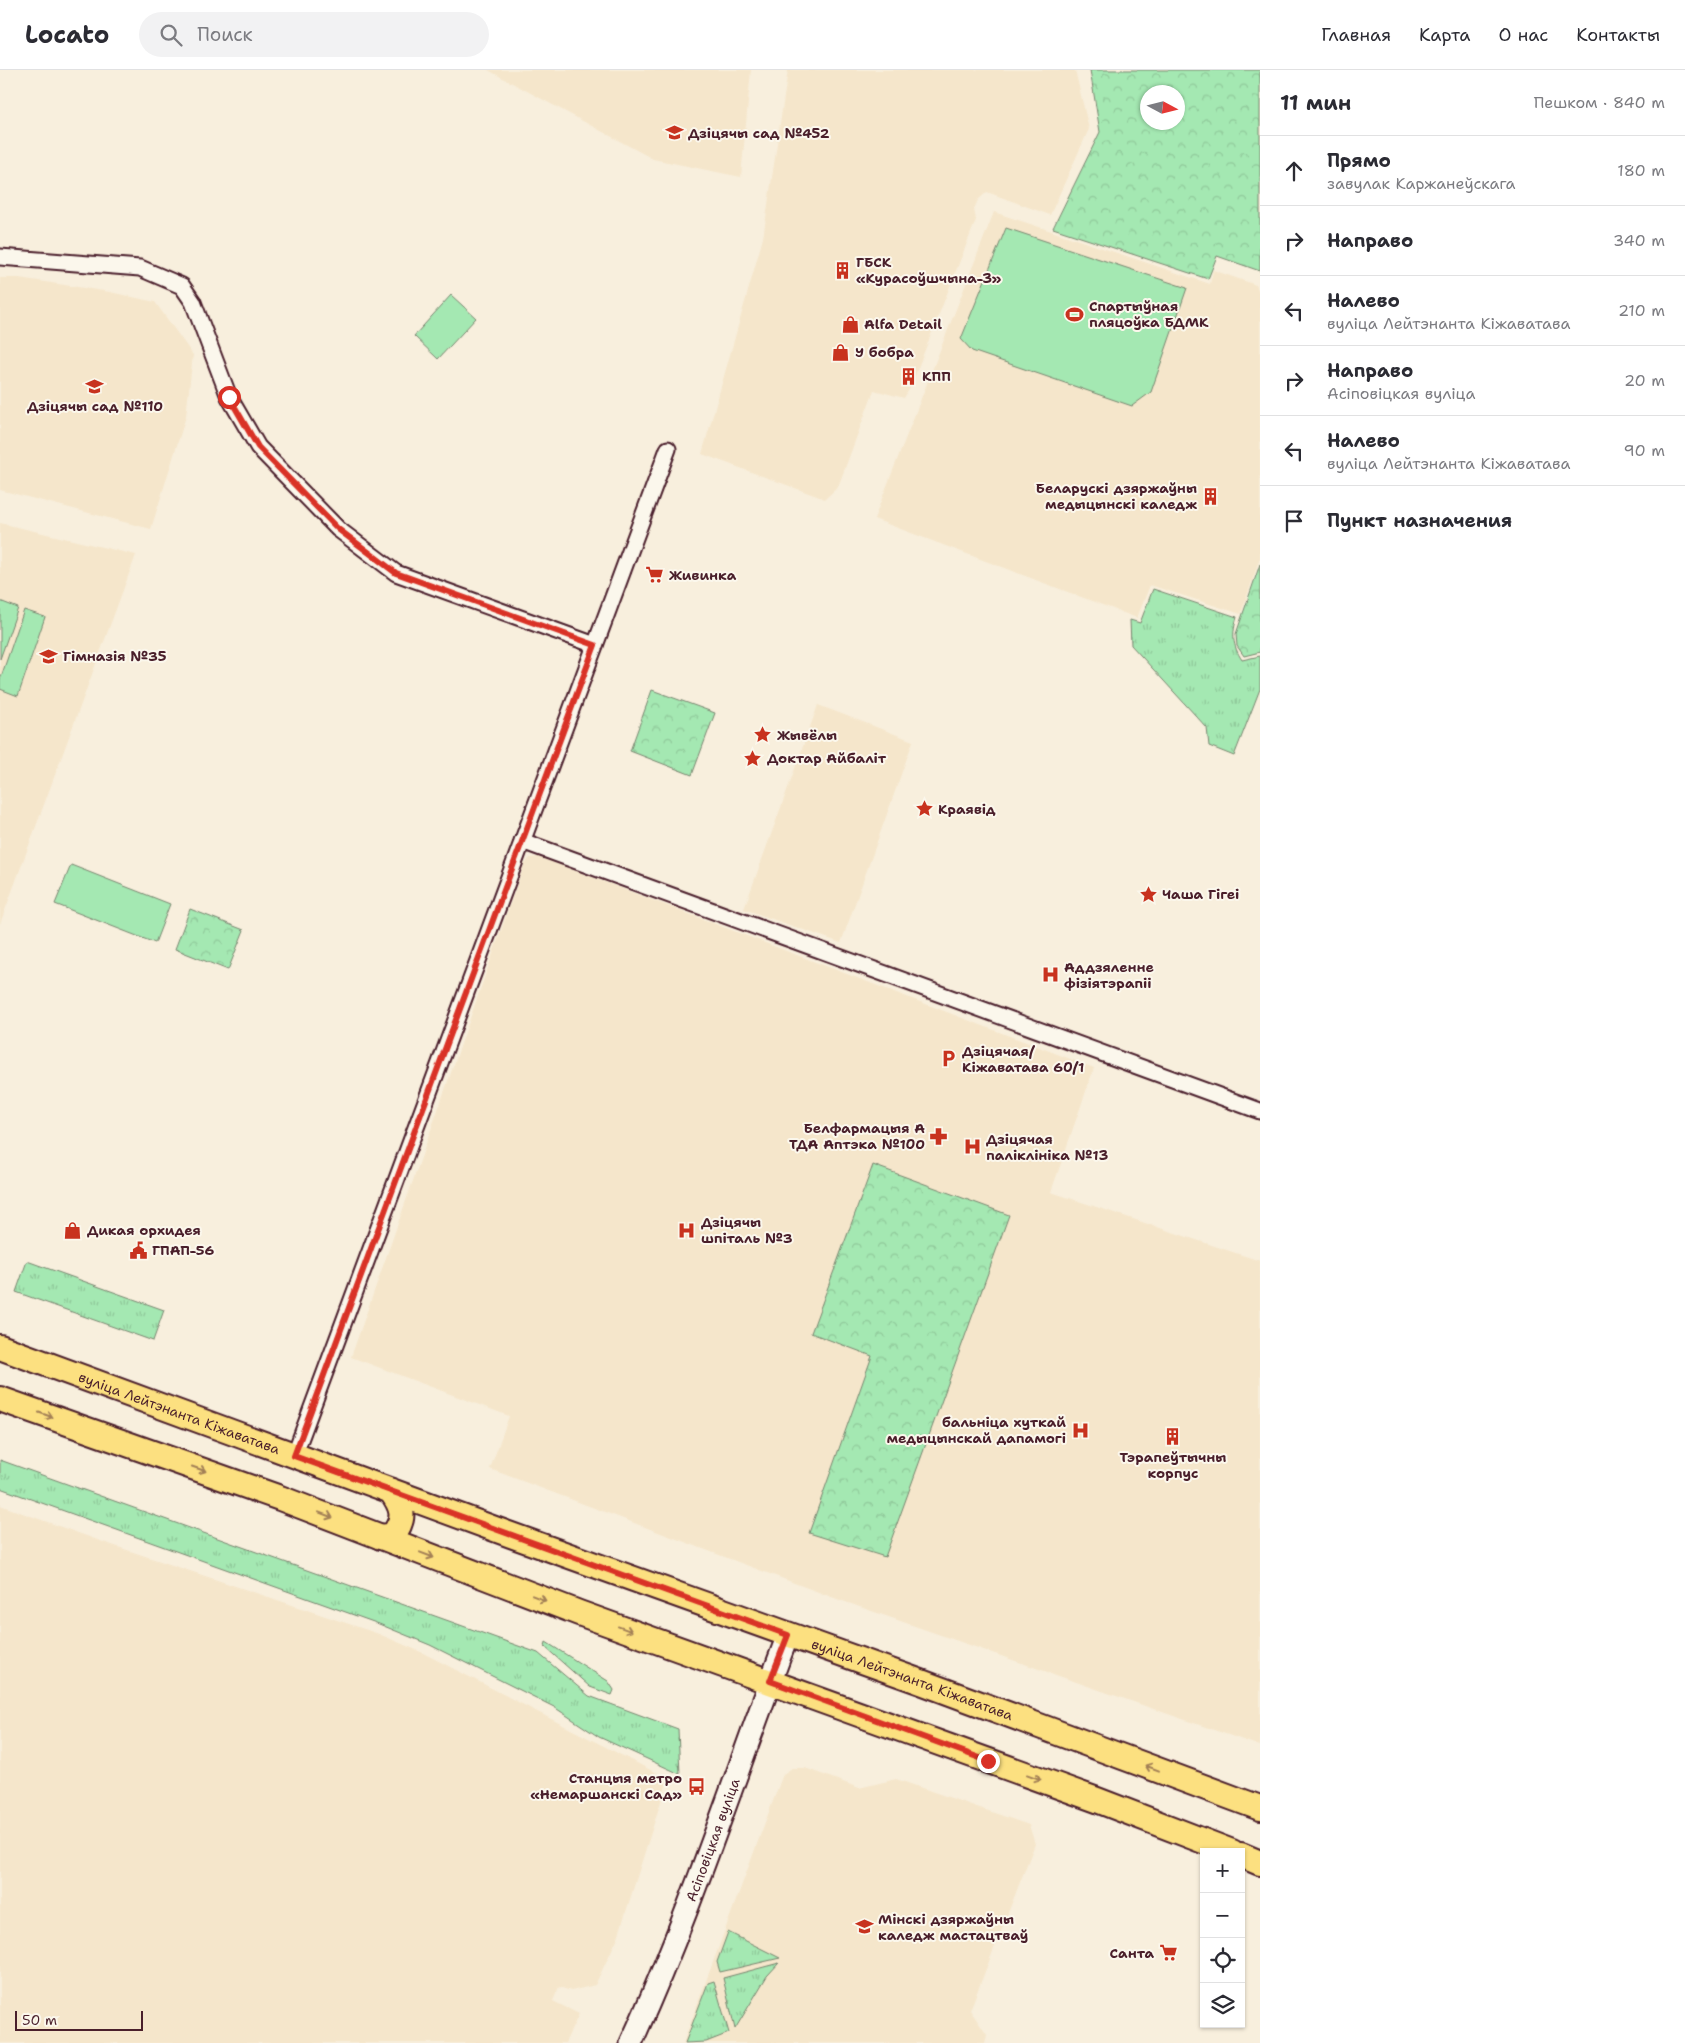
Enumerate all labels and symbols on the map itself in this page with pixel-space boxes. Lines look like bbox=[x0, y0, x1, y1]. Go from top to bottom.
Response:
north arrow bbox=[1140, 85, 1185, 130]
school or university icon: Дзіцячы сад №452 bbox=[664, 123, 684, 143]
place label: Дзіцячы сад №452 bbox=[688, 124, 830, 142]
place label: ГБСК «Курасоўшчына-3» bbox=[856, 253, 1002, 287]
building icon: ГБСК «Курасоўшчына-3» bbox=[832, 260, 852, 280]
place label: Спартыўная пляцоўка БДМК bbox=[1089, 297, 1209, 331]
sports icon: Спартыўная пляцоўка БДМК bbox=[1065, 304, 1085, 324]
shop icon: Alfa Detail bbox=[840, 314, 860, 334]
place label: Alfa Detail bbox=[864, 315, 942, 333]
shop icon: У бобра bbox=[831, 342, 851, 362]
place label: У бобра bbox=[855, 343, 914, 361]
building icon: КПП bbox=[898, 366, 918, 386]
place label: КПП bbox=[922, 367, 951, 385]
school or university icon: Дзіцячы сад №110 bbox=[85, 376, 105, 396]
route start bbox=[218, 386, 241, 409]
place label: Дзіцячы сад №110 bbox=[27, 397, 163, 415]
place label: Беларускі дзяржаўны медыцынскі каледж bbox=[1036, 479, 1197, 513]
building icon: Беларускі дзяржаўны медыцынскі каледж bbox=[1201, 486, 1221, 506]
supermarket icon: Живинка bbox=[645, 565, 665, 585]
place label: Живинка bbox=[669, 566, 737, 584]
school or university icon: Гімназія №35 bbox=[39, 646, 59, 666]
place label: Гімназія №35 bbox=[63, 647, 167, 665]
place icon: Жывёлы bbox=[753, 725, 773, 745]
place label: Жывёлы bbox=[777, 726, 837, 744]
place icon: Доктар Айбаліт bbox=[743, 748, 763, 768]
place label: Доктар Айбаліт bbox=[767, 749, 887, 767]
place icon: Краявід bbox=[914, 799, 934, 819]
place label: Краявід bbox=[938, 800, 996, 818]
place icon: Чаша Гігеі bbox=[1138, 884, 1158, 904]
place label: Чаша Гігеі bbox=[1162, 885, 1239, 903]
place label: Аддзяленне фізіятэрапіі bbox=[1064, 958, 1154, 992]
hospital icon: Аддзяленне фізіятэрапіі bbox=[1040, 965, 1060, 985]
place label: Дзіцячая/ Кіжаватава 60/1 bbox=[962, 1042, 1084, 1076]
parking icon: Дзіцячая/ Кіжаватава 60/1 bbox=[938, 1049, 958, 1069]
place label: Белфармацыя А ТДА Аптэка №100 bbox=[789, 1119, 925, 1153]
pharmacy icon: Белфармацыя А ТДА Аптэка №100 bbox=[929, 1126, 949, 1146]
place label: Дзіцячая паліклініка №13 bbox=[986, 1130, 1108, 1164]
hospital icon: Дзіцячая паліклініка №13 bbox=[962, 1137, 982, 1157]
place label: Дзіцячы шпіталь №3 bbox=[701, 1213, 793, 1247]
shop icon: Дикая орхидея bbox=[63, 1220, 83, 1240]
hospital icon: Дзіцячы шпіталь №3 bbox=[677, 1220, 697, 1240]
place label: Дикая орхидея bbox=[87, 1221, 201, 1239]
public building icon: ГПАП-56 bbox=[128, 1240, 148, 1260]
place label: ГПАП-56 bbox=[152, 1241, 214, 1259]
street label: вуліца Лейтэнанта Кіжаватава bbox=[76, 1368, 283, 1458]
one-way arrow bbox=[38, 1411, 53, 1420]
place label: бальніца хуткай медыцынскай дапамогі bbox=[886, 1413, 1066, 1447]
hospital icon: бальніца хуткай медыцынскай дапамогі bbox=[1070, 1420, 1090, 1440]
building icon: Тэрапеўтычны корпус bbox=[1163, 1427, 1183, 1447]
place label: Тэрапеўтычны корпус bbox=[1120, 1448, 1226, 1482]
one-way arrow bbox=[191, 1465, 206, 1474]
one-way arrow bbox=[317, 1511, 333, 1520]
one-way arrow bbox=[419, 1550, 434, 1560]
one-way arrow bbox=[531, 1594, 546, 1603]
one-way arrow bbox=[617, 1625, 633, 1635]
street label: вуліца Лейтэнанта Кіжаватава bbox=[809, 1635, 1016, 1725]
route end bbox=[977, 1750, 1000, 1773]
one-way arrow bbox=[1145, 1763, 1160, 1772]
place label: Станцыя метро «Немаршанскі Сад» bbox=[530, 1769, 682, 1803]
one-way arrow bbox=[1026, 1773, 1041, 1782]
street label: Асіповіцкая вуліца bbox=[682, 1776, 744, 1904]
bus stop icon: Станцыя метро «Немаршанскі Сад» bbox=[686, 1776, 706, 1796]
place label: Мінскі дзяржаўны каледж мастацтваў bbox=[878, 1910, 1028, 1944]
school or university icon: Мінскі дзяржаўны каледж мастацтваў bbox=[854, 1917, 874, 1937]
supermarket icon: Санта bbox=[1158, 1943, 1178, 1963]
place label: Санта bbox=[1110, 1944, 1154, 1962]
scale bar bbox=[15, 2008, 142, 2031]

